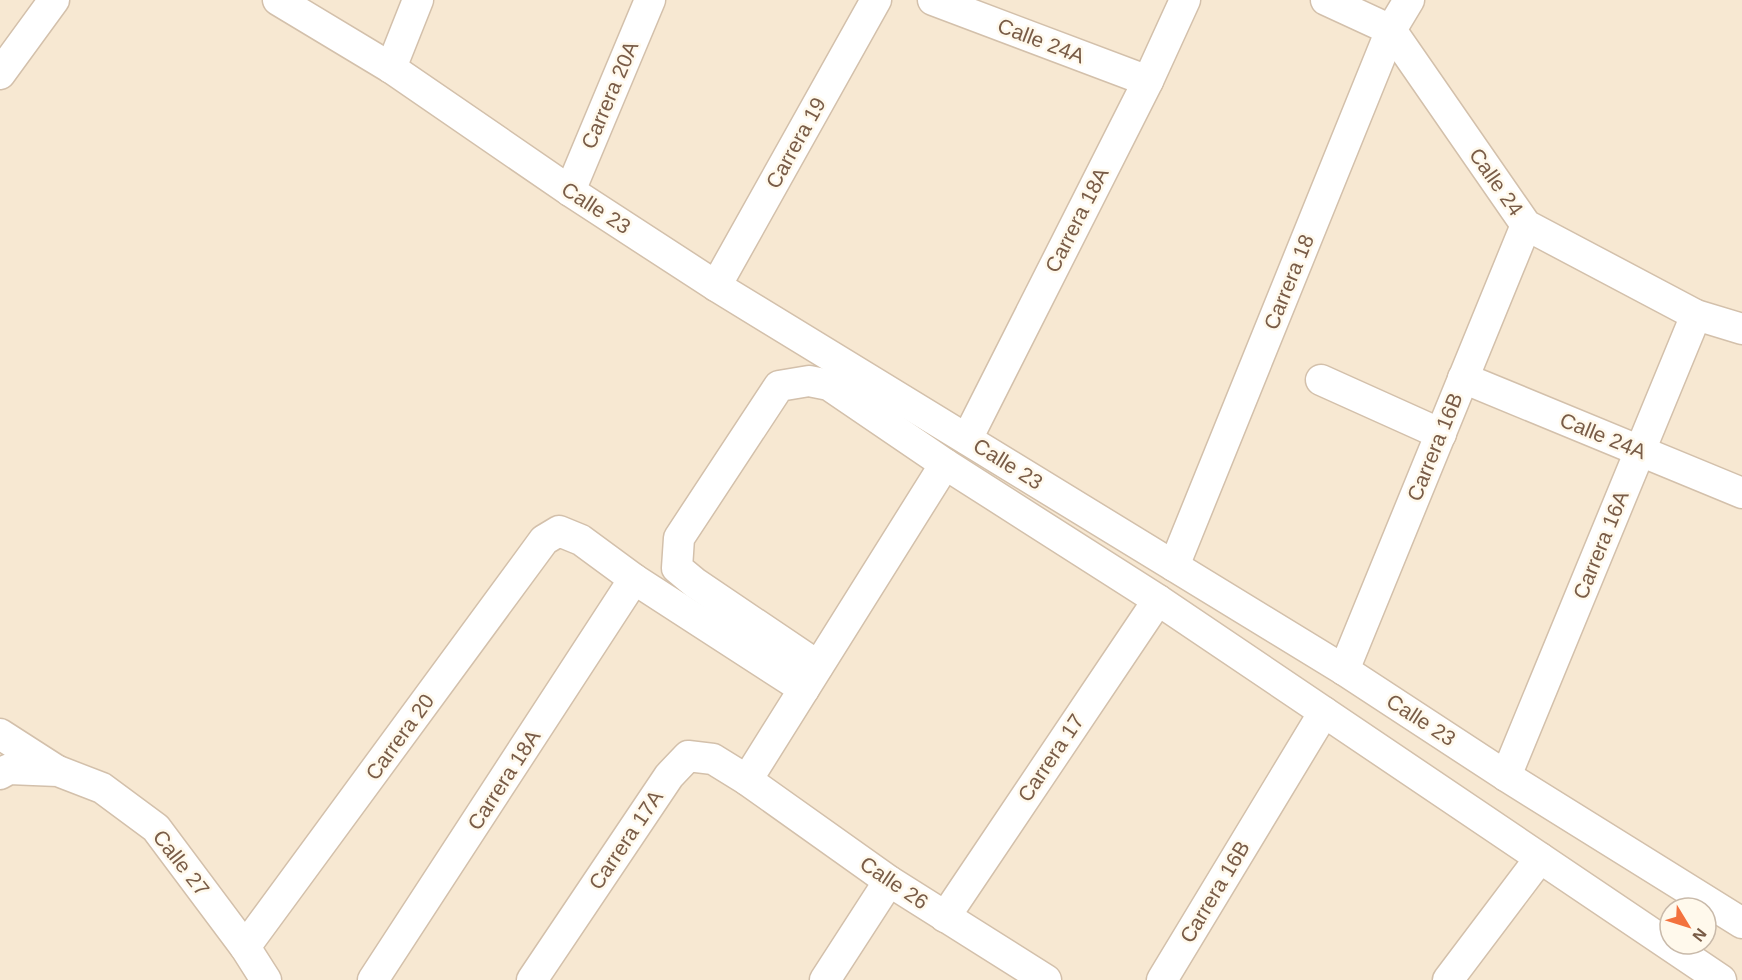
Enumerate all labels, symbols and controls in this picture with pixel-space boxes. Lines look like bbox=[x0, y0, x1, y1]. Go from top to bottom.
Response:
street label: Calle 24A bbox=[995, 13, 1088, 68]
street label: Carrera 20A bbox=[577, 38, 642, 152]
street label: Carrera 19 bbox=[761, 93, 830, 192]
street label: Calle 24 bbox=[1465, 144, 1528, 220]
street label: Carrera 18A bbox=[1040, 164, 1113, 276]
street label: Calle 23 bbox=[558, 177, 635, 238]
street label: Carrera 18 bbox=[1259, 231, 1318, 333]
street label: Carrera 16B bbox=[1402, 389, 1467, 504]
street label: Calle 24A bbox=[1557, 408, 1650, 463]
street label: Calle 23 bbox=[969, 433, 1047, 494]
street label: Carrera 16A bbox=[1568, 487, 1633, 602]
street label: Carrera 20 bbox=[361, 689, 438, 784]
street label: Calle 23 bbox=[1383, 689, 1460, 750]
street label: Carrera 17 bbox=[1013, 710, 1088, 806]
street label: Carrera 18A bbox=[463, 725, 544, 834]
street label: Carrera 17A bbox=[584, 786, 667, 894]
street label: Calle 27 bbox=[149, 825, 214, 900]
street label: Carrera 16B bbox=[1175, 837, 1254, 947]
street label: Calle 26 bbox=[856, 852, 933, 914]
north arrow bbox=[1658, 896, 1718, 956]
text: N bbox=[1689, 925, 1710, 945]

